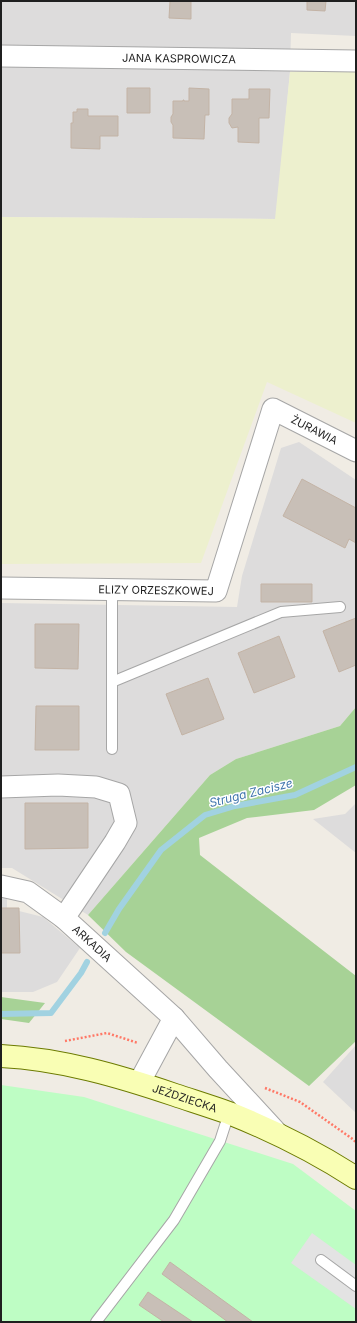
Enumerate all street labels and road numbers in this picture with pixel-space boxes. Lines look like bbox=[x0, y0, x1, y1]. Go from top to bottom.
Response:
street label: JANA KASPROWICZA bbox=[122, 51, 236, 66]
street label: ŻURAWIA bbox=[289, 412, 340, 448]
street label: ELIZY ORZESZKOWEJ bbox=[98, 582, 214, 598]
street label: ARKADIA bbox=[70, 922, 115, 965]
street label: JEŹDZIECKA bbox=[151, 1081, 219, 1116]

